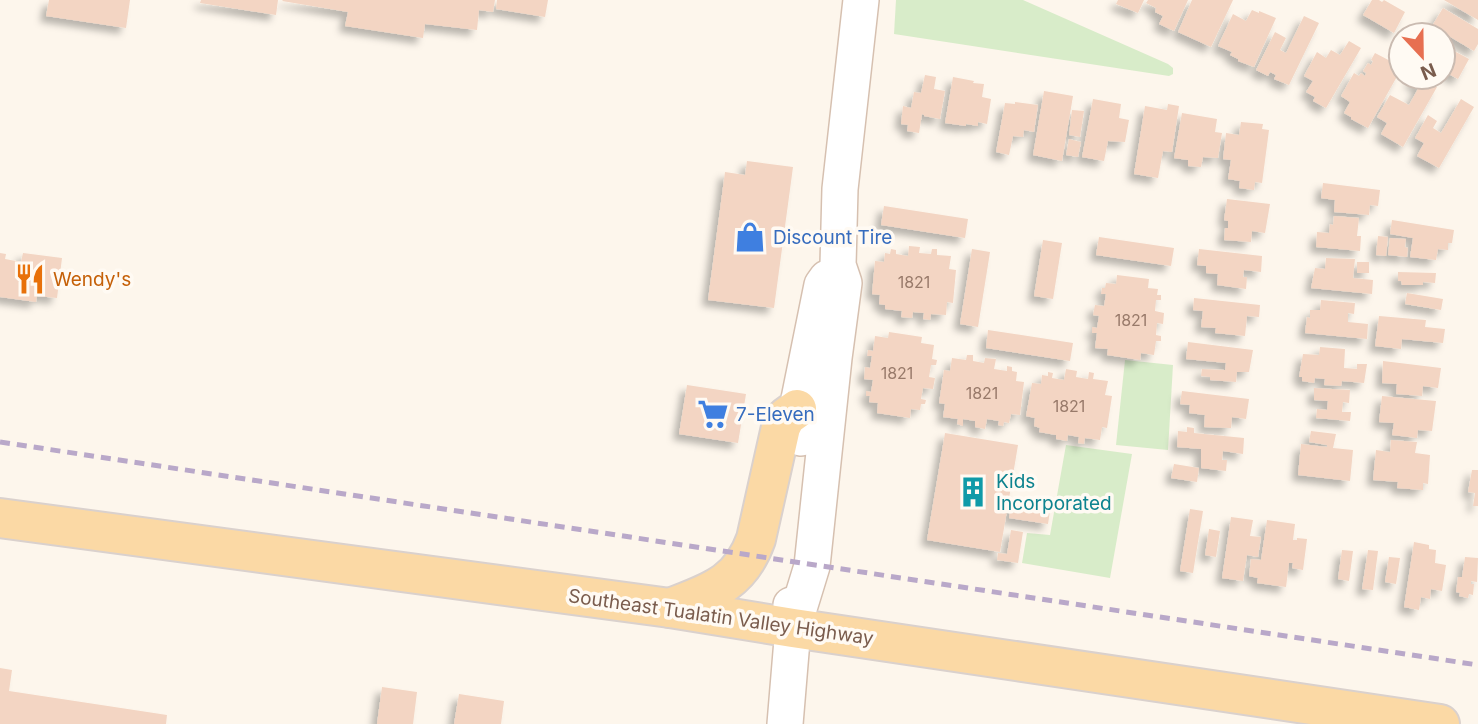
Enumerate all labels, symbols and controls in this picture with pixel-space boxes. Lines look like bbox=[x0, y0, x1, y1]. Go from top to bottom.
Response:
north arrow bbox=[1387, 21, 1457, 91]
text: N bbox=[1417, 58, 1439, 85]
shop icon: Discount Tire bbox=[733, 220, 767, 254]
place label: Discount Tire bbox=[773, 226, 892, 249]
restaurant icon: Wendy's bbox=[13, 262, 47, 296]
place label: Wendy's bbox=[53, 268, 131, 291]
house number: 1821 bbox=[898, 272, 930, 292]
house number: 1821 bbox=[1115, 310, 1147, 330]
house number: 1821 bbox=[881, 363, 913, 383]
house number: 1821 bbox=[966, 383, 998, 403]
house number: 1821 bbox=[1053, 396, 1085, 416]
supermarket icon: 7-Eleven bbox=[696, 397, 730, 431]
place label: 7-Eleven bbox=[736, 403, 815, 426]
place label: Kids Incorporated bbox=[996, 470, 1112, 515]
building icon: Kids Incorporated bbox=[956, 475, 990, 509]
street label: Southeast Tualatin Valley Highway bbox=[567, 584, 876, 650]

